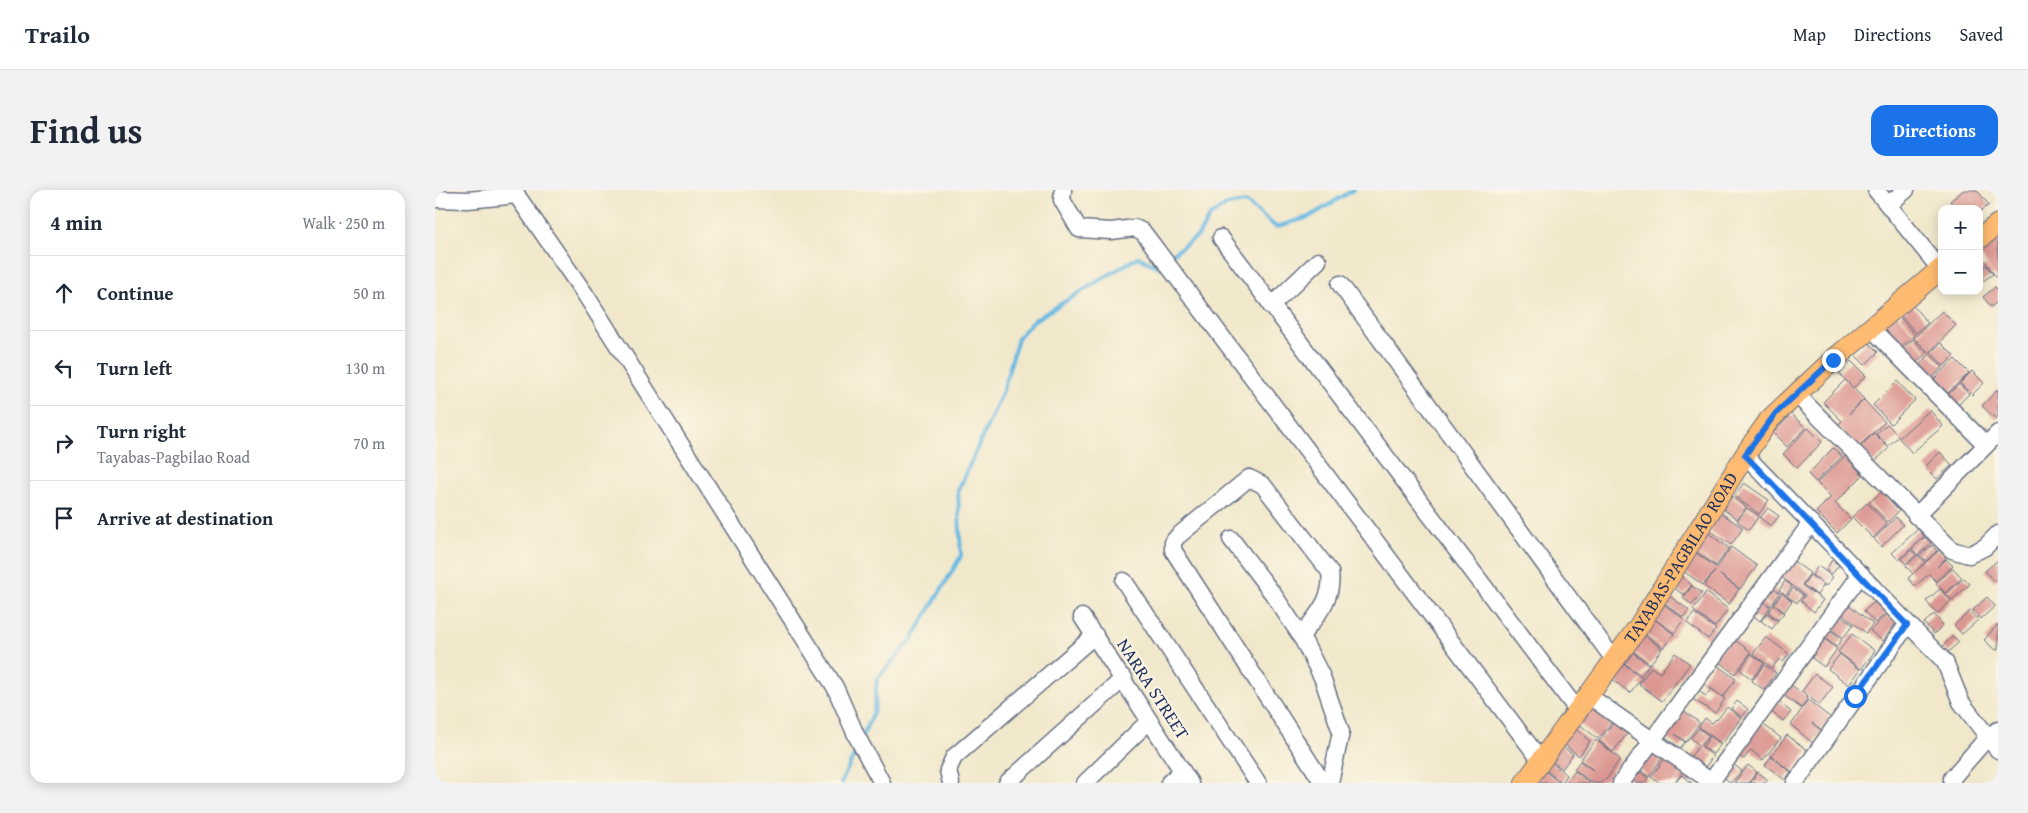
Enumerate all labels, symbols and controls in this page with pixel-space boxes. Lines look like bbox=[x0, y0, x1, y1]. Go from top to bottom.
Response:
text: Trailo bbox=[25, 17, 90, 52]
text: Map bbox=[1793, 21, 1826, 48]
text: Directions bbox=[1854, 21, 1931, 48]
text: Saved bbox=[1959, 21, 2003, 48]
text: Find us bbox=[30, 105, 143, 156]
button: Directions bbox=[1871, 105, 1998, 156]
map controls bbox=[1938, 205, 1983, 295]
button: + bbox=[1938, 205, 1983, 250]
text: 4 min bbox=[50, 207, 102, 238]
text: Walk · 250 m bbox=[302, 211, 385, 235]
button: − bbox=[1938, 250, 1983, 295]
icon: ahead bbox=[50, 279, 78, 307]
text: Continue bbox=[97, 279, 174, 307]
text: 50 m bbox=[353, 281, 385, 305]
route end bbox=[1822, 349, 1845, 372]
icon: left bbox=[50, 354, 78, 382]
text: Turn left bbox=[97, 354, 172, 382]
text: 130 m bbox=[345, 356, 385, 380]
text: Turn right bbox=[97, 417, 186, 445]
icon: right bbox=[50, 429, 78, 457]
text: 70 m bbox=[353, 431, 385, 455]
text: Tayabas-Pagbilao Road bbox=[97, 445, 250, 469]
street label: TAYABAS-PAGBILAO ROAD bbox=[1617, 467, 1744, 649]
icon: arrive bbox=[50, 504, 78, 532]
text: Arrive at destination bbox=[97, 504, 273, 532]
street label: NARRA STREET bbox=[1111, 633, 1196, 745]
route start bbox=[1844, 685, 1867, 708]

